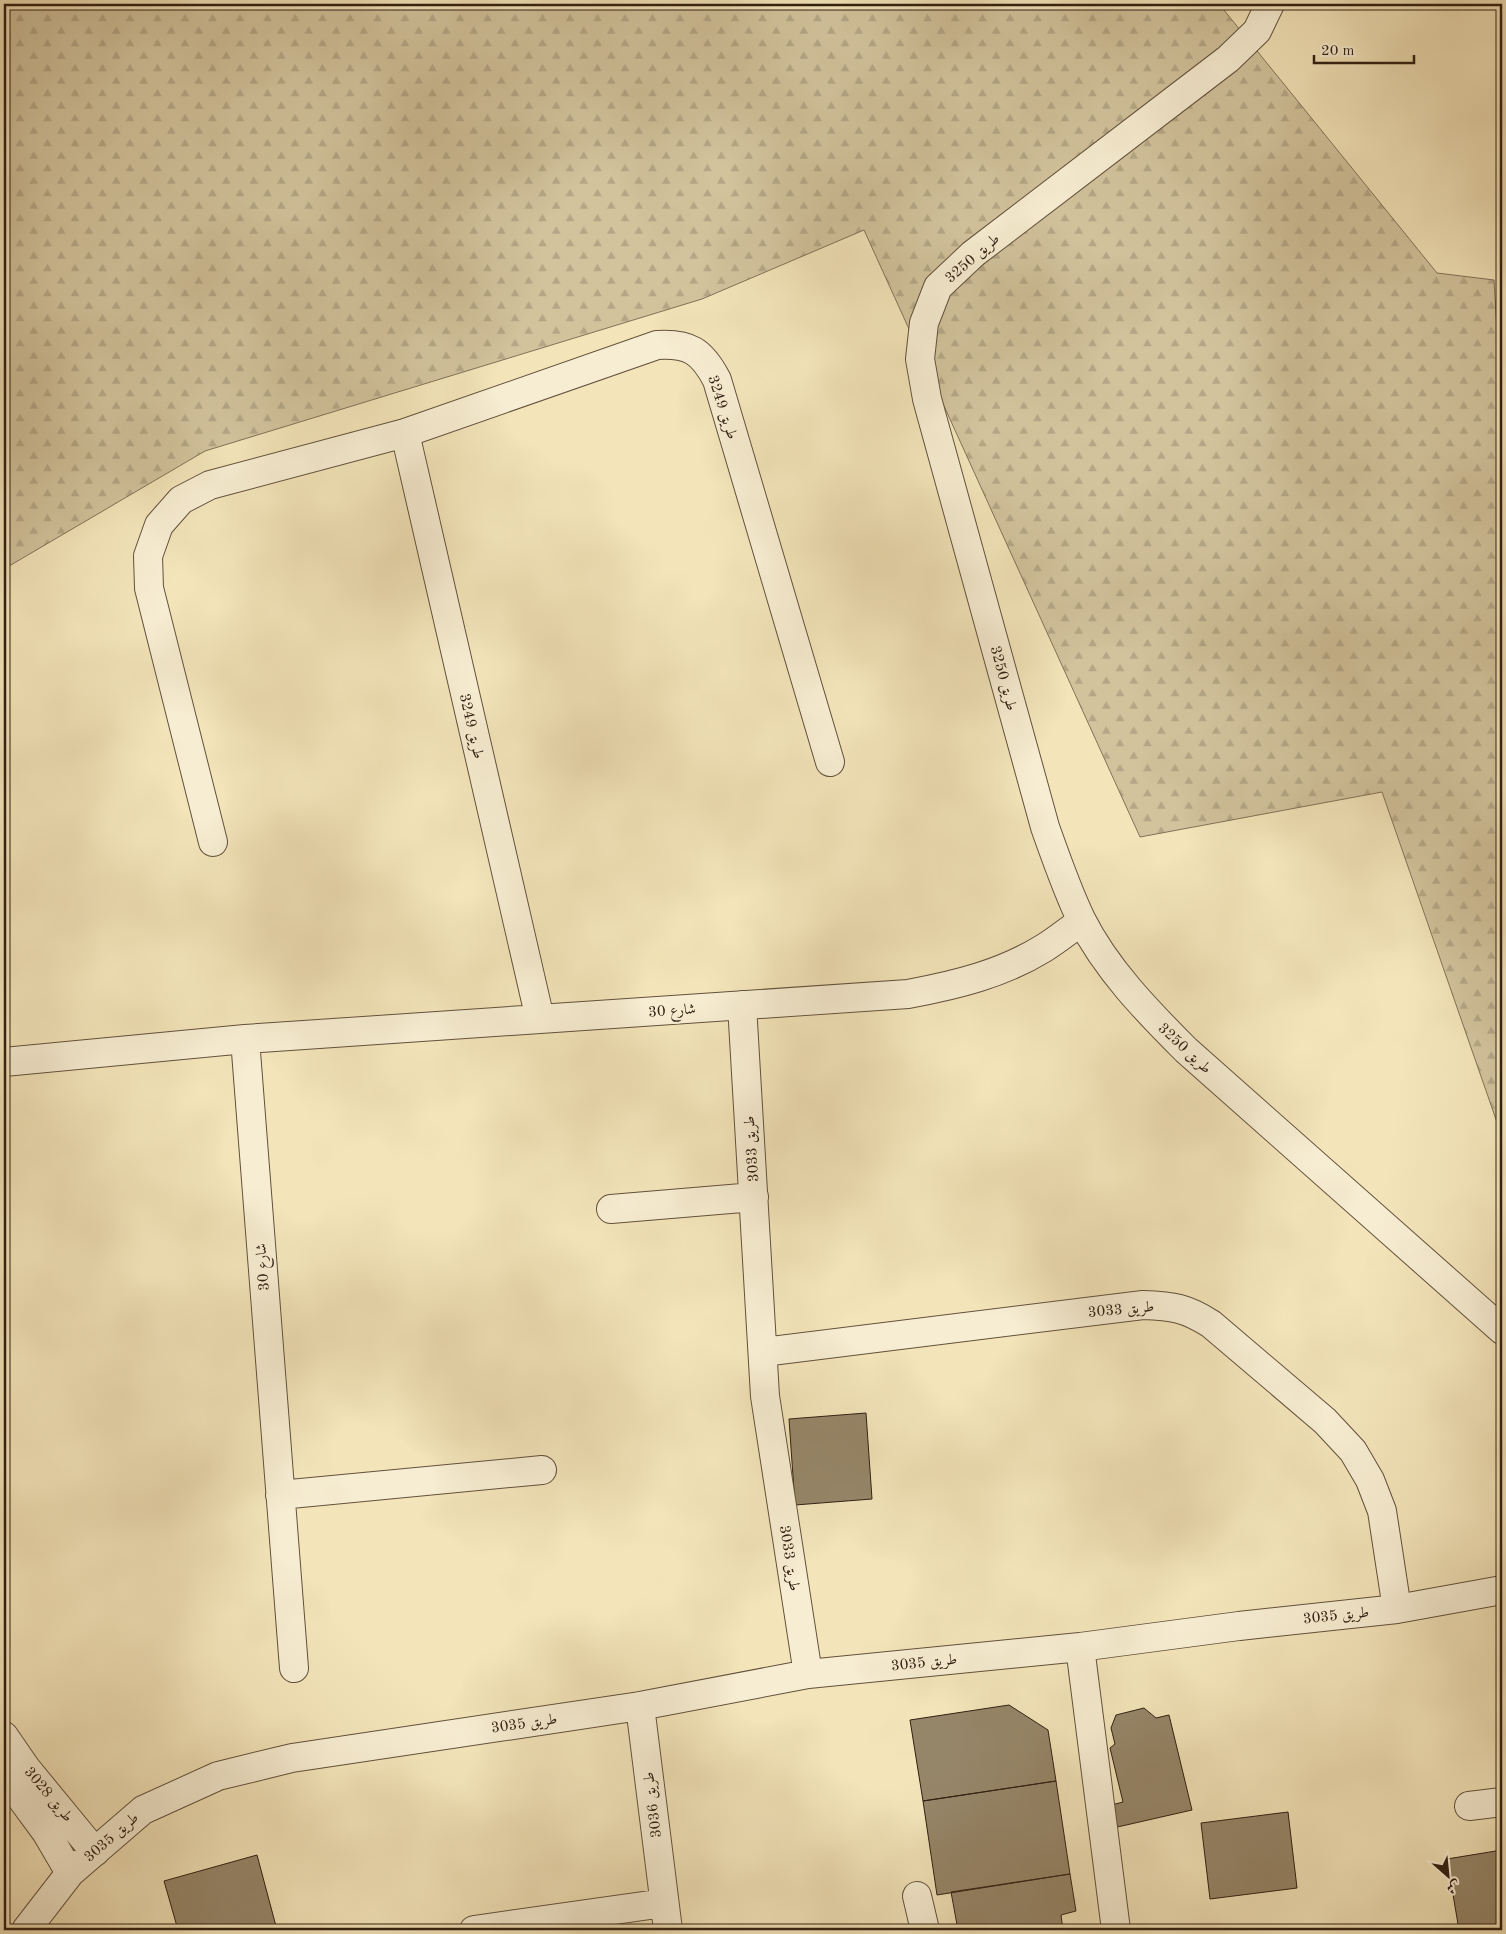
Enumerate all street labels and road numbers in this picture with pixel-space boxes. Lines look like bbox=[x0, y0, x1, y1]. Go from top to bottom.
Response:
street label: طريق 3250 bbox=[943, 232, 1004, 287]
street label: طريق 3249 bbox=[703, 374, 739, 442]
street label: طريق 3250 bbox=[986, 644, 1018, 713]
street label: طريق 3249 bbox=[455, 692, 485, 761]
street label: شارع 30 bbox=[648, 1002, 697, 1025]
street label: طريق 3250 bbox=[1154, 1021, 1213, 1078]
street label: طريق 3033 bbox=[743, 1115, 763, 1183]
street label: شارع 30 bbox=[254, 1242, 277, 1291]
street label: طريق 3033 bbox=[1087, 1300, 1155, 1322]
street label: طريق 3033 bbox=[775, 1524, 801, 1592]
street label: طريق 3035 bbox=[1302, 1606, 1370, 1628]
street label: طريق 3035 bbox=[890, 1653, 958, 1675]
street label: طريق 3035 bbox=[490, 1712, 558, 1738]
street label: طريق 3028 bbox=[20, 1765, 75, 1826]
street label: طريق 3036 bbox=[642, 1771, 666, 1839]
street label: طريق 3035 bbox=[82, 1811, 143, 1866]

